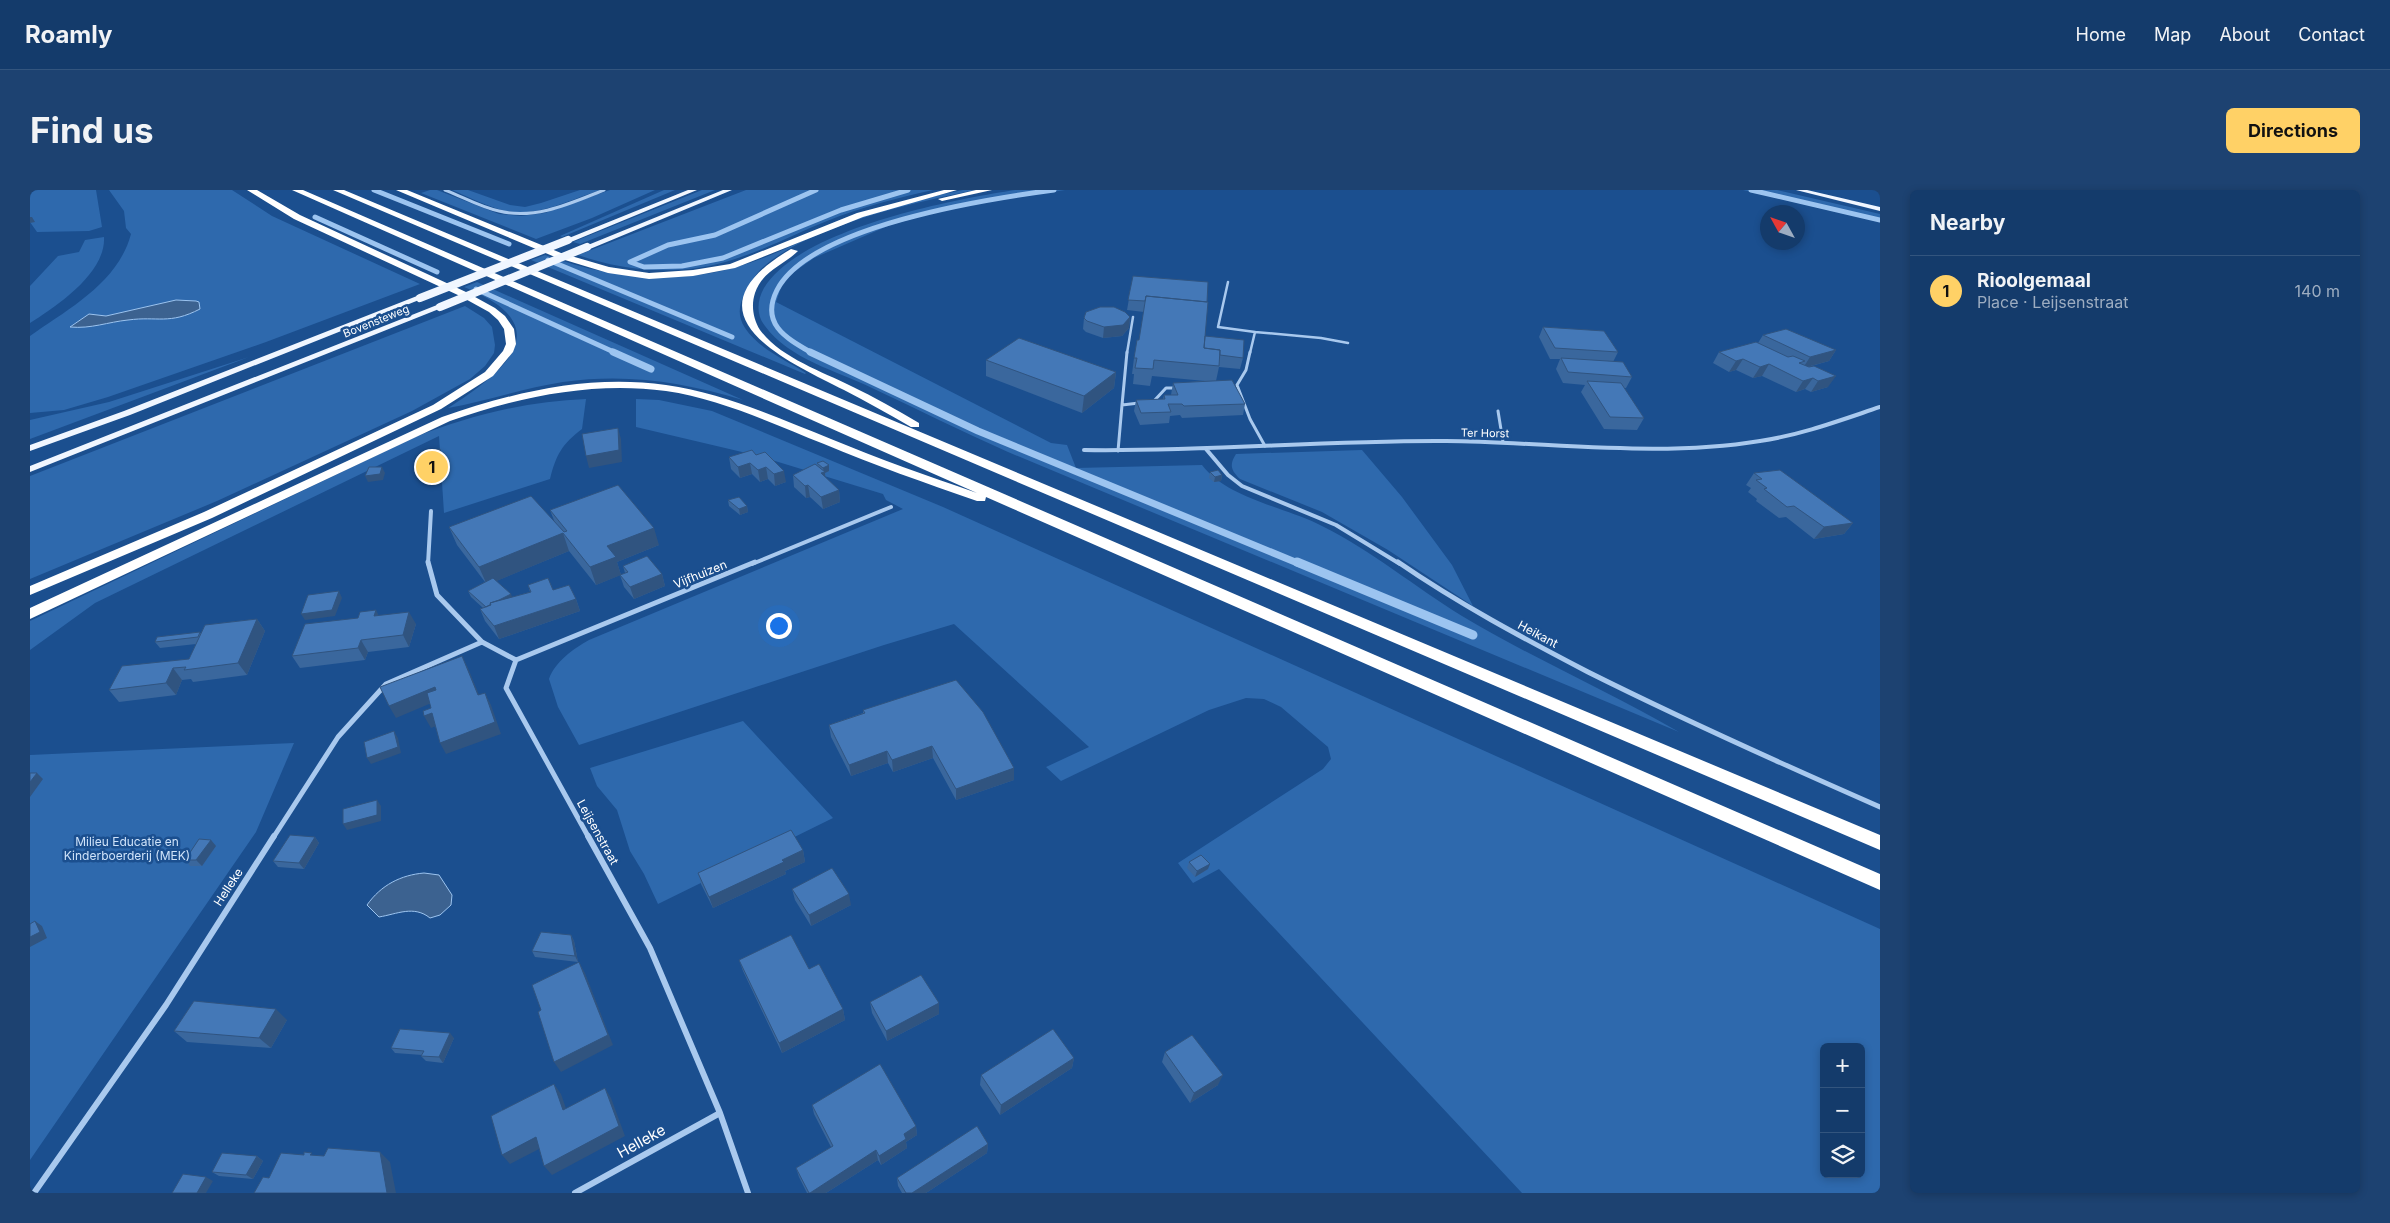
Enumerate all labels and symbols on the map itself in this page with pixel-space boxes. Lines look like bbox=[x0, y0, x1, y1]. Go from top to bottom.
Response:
north arrow bbox=[1760, 205, 1805, 250]
street label: Bovensteweg bbox=[341, 301, 411, 341]
street label: Ter Horst bbox=[1461, 426, 1510, 440]
pin: 1 bbox=[416, 448, 448, 486]
street label: Vijfhuizen bbox=[671, 557, 729, 591]
your location bbox=[766, 613, 792, 639]
street label: Heikant bbox=[1515, 617, 1561, 651]
street label: Leijsenstraat bbox=[574, 797, 622, 867]
park label: Milieu Educatie en Kinderboerderij (MEK) bbox=[64, 834, 190, 863]
street label: Helleke bbox=[210, 865, 246, 909]
street label: Helleke bbox=[613, 1120, 669, 1162]

